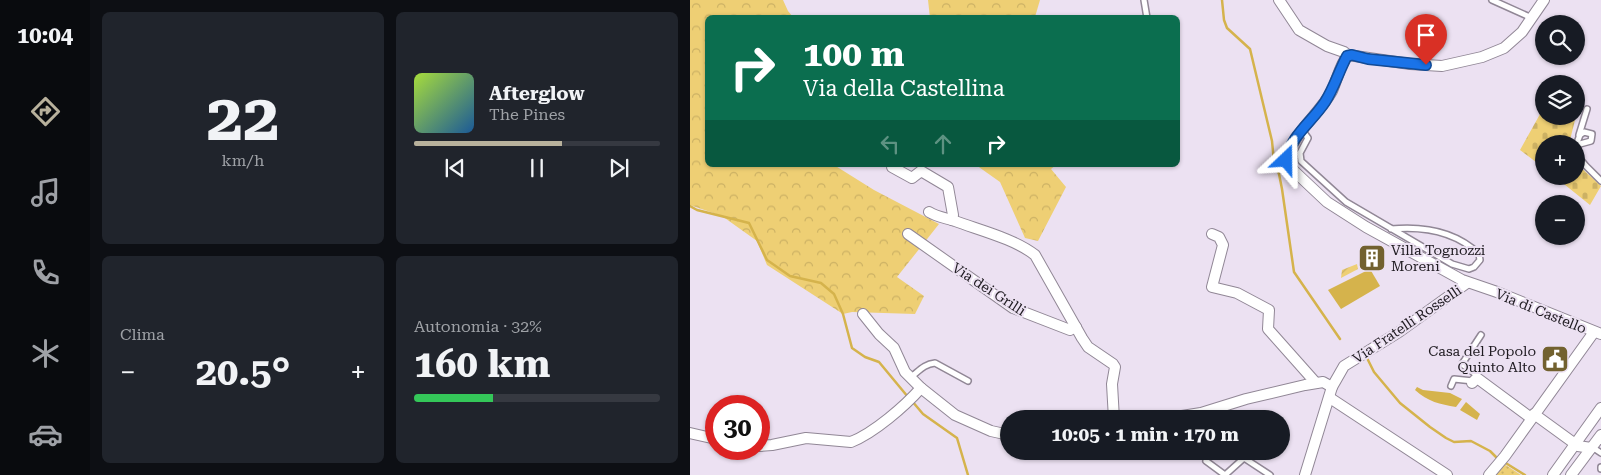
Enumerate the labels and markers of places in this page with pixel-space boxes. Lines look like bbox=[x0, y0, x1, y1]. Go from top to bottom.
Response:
pin bbox=[1405, 14, 1447, 65]
place label: Villa Tognozzi Moreni bbox=[1391, 242, 1486, 274]
building icon: Villa Tognozzi Moreni bbox=[1357, 243, 1387, 273]
place label: Casa del Popolo Quinto Alto bbox=[1428, 343, 1536, 375]
public building icon: Casa del Popolo Quinto Alto bbox=[1540, 344, 1570, 374]

